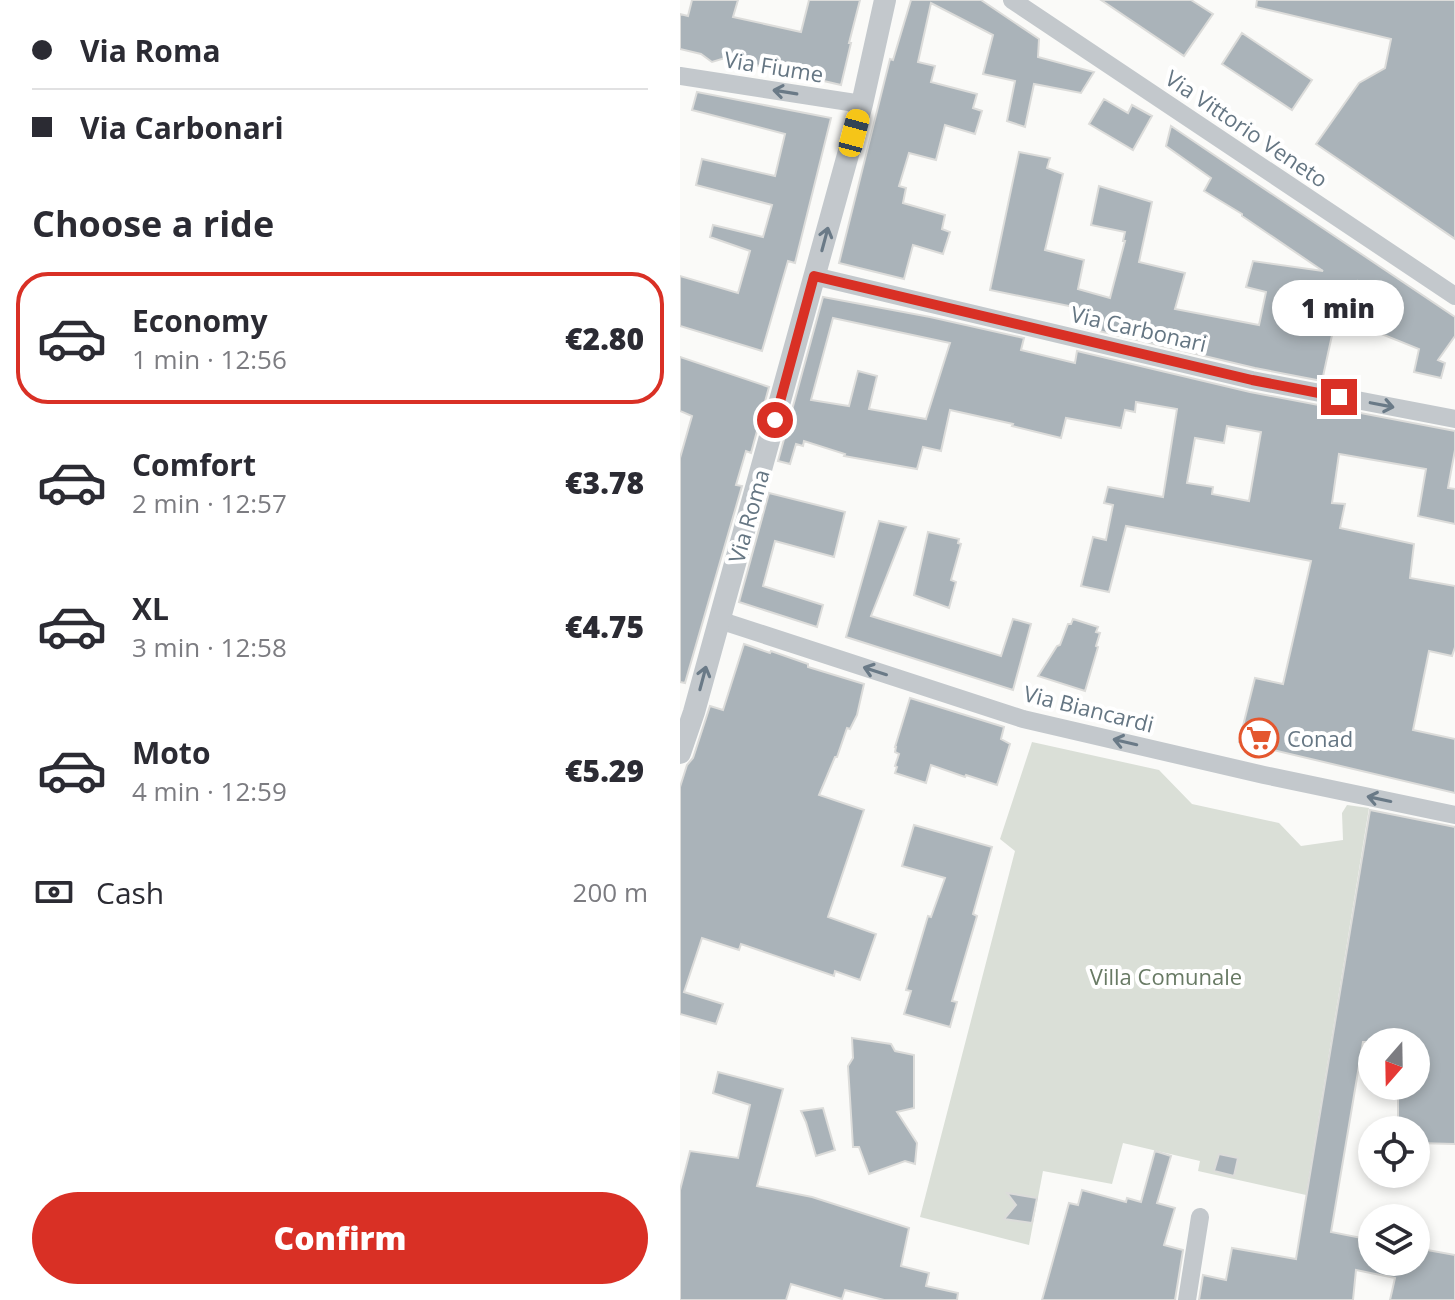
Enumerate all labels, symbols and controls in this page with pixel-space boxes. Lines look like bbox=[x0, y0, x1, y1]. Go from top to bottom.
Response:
text: Via Roma bbox=[80, 30, 221, 71]
street label: Via Fiume bbox=[722, 43, 826, 89]
street label: Via Vittorio Veneto bbox=[1160, 62, 1334, 194]
one-way arrow bbox=[772, 84, 798, 99]
text: Via Carbonari bbox=[80, 107, 284, 148]
car bbox=[836, 107, 872, 159]
text: Choose a ride bbox=[32, 199, 274, 248]
one-way arrow bbox=[818, 226, 833, 252]
callout: 1 min bbox=[1273, 281, 1405, 337]
text: 1 min bbox=[1301, 290, 1375, 326]
street label: Via Carbonari bbox=[1068, 298, 1210, 358]
text: Economy bbox=[132, 300, 268, 341]
icon: car bbox=[36, 302, 108, 374]
text: €2.80 bbox=[565, 318, 644, 359]
text: 1 min · 12:56 bbox=[132, 341, 287, 377]
route end bbox=[1321, 379, 1357, 415]
one-way arrow bbox=[1369, 398, 1394, 413]
route start bbox=[757, 402, 793, 438]
text: Comfort bbox=[132, 444, 256, 485]
icon: car bbox=[36, 446, 108, 518]
text: €3.78 bbox=[565, 462, 644, 503]
street label: Via Roma bbox=[720, 466, 776, 566]
text: 2 min · 12:57 bbox=[132, 485, 287, 521]
text: XL bbox=[132, 588, 169, 629]
icon: car bbox=[36, 590, 108, 662]
text: €4.75 bbox=[565, 606, 644, 647]
text: 3 min · 12:58 bbox=[132, 629, 287, 665]
one-way arrow bbox=[863, 662, 888, 677]
one-way arrow bbox=[697, 666, 712, 692]
street label: Via Biancardi bbox=[1021, 677, 1157, 739]
supermarket icon: Conad bbox=[1238, 717, 1280, 759]
place label: Conad bbox=[1287, 723, 1353, 753]
text: Moto bbox=[132, 732, 210, 773]
icon: car bbox=[36, 734, 108, 806]
one-way arrow bbox=[1113, 734, 1138, 749]
text: €5.29 bbox=[565, 750, 644, 791]
text: 4 min · 12:59 bbox=[132, 773, 287, 809]
one-way arrow bbox=[1366, 791, 1392, 806]
icon: cash bbox=[32, 870, 76, 914]
text: Cash bbox=[96, 872, 164, 913]
text: 200 m bbox=[573, 874, 648, 910]
park label: Villa Comunale bbox=[1090, 961, 1242, 991]
north arrow bbox=[1358, 1028, 1430, 1100]
map controls bbox=[1358, 1028, 1430, 1276]
button: locate bbox=[1358, 1116, 1430, 1188]
button: Confirm bbox=[32, 1192, 648, 1284]
button: layers bbox=[1358, 1204, 1430, 1276]

